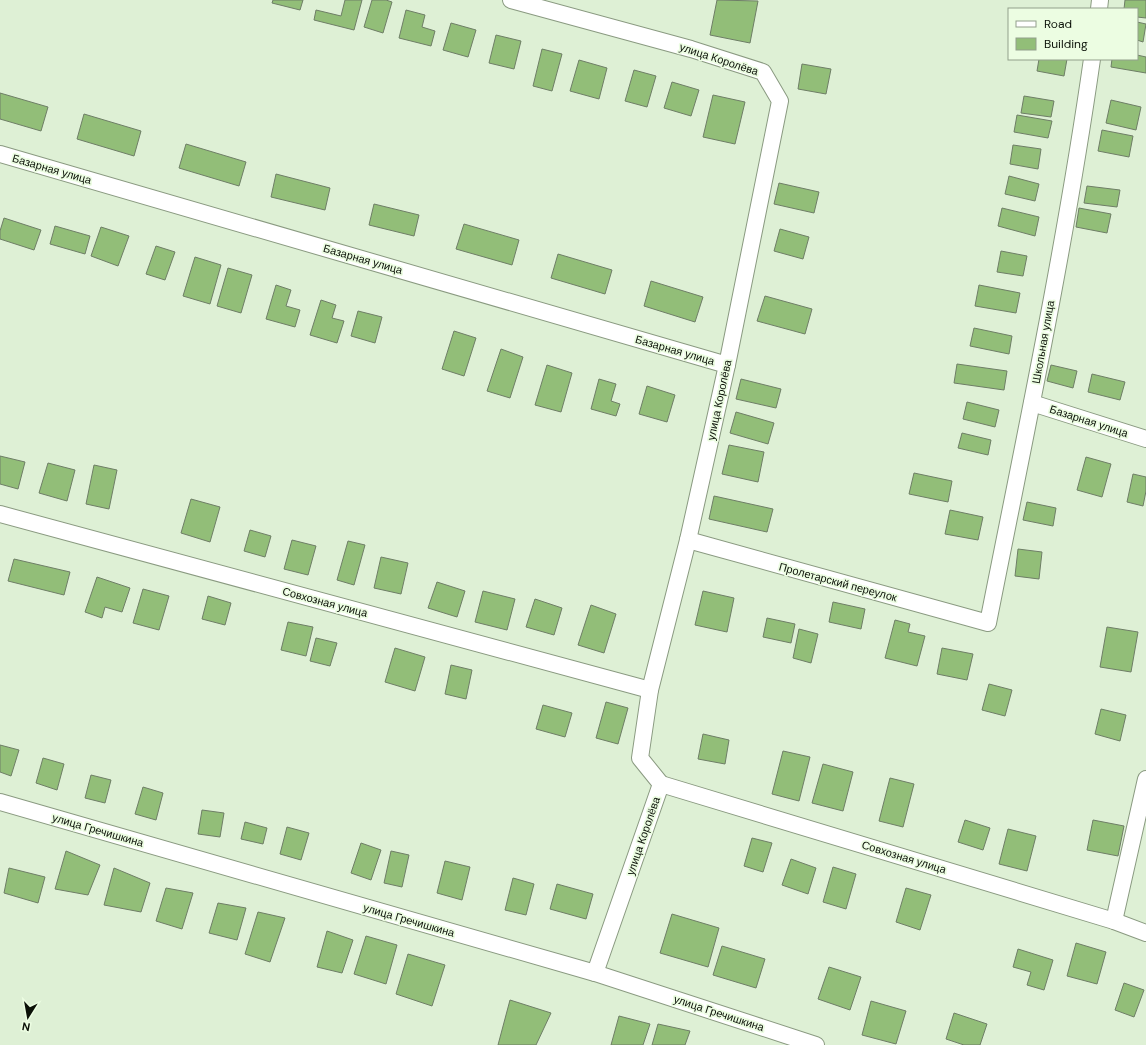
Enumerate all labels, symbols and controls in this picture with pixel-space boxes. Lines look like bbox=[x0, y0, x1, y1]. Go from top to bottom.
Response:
legend bbox=[1008, 8, 1138, 60]
text: Road bbox=[1044, 16, 1072, 32]
text: Building bbox=[1044, 36, 1088, 52]
street label: улица Королёва bbox=[678, 40, 761, 79]
street label: Базарная улица bbox=[11, 151, 94, 187]
street label: Базарная улица bbox=[322, 241, 405, 277]
street label: Школьная улица bbox=[1029, 298, 1057, 385]
street label: Базарная улица bbox=[634, 332, 717, 368]
street label: улица Королёва bbox=[704, 358, 735, 442]
street label: Базарная улица bbox=[1048, 402, 1131, 441]
street label: Пролетарский переулок bbox=[777, 559, 899, 605]
street label: Совхозная улица bbox=[281, 584, 370, 620]
street label: улица Королёва bbox=[623, 794, 663, 877]
street label: улица Гречишкина bbox=[51, 810, 146, 850]
street label: Совхозная улица bbox=[860, 837, 949, 877]
street label: улица Гречишкина bbox=[362, 900, 457, 940]
street label: улица Гречишкина bbox=[672, 992, 767, 1034]
north arrow bbox=[8, 997, 48, 1037]
text: N bbox=[21, 1019, 31, 1034]

